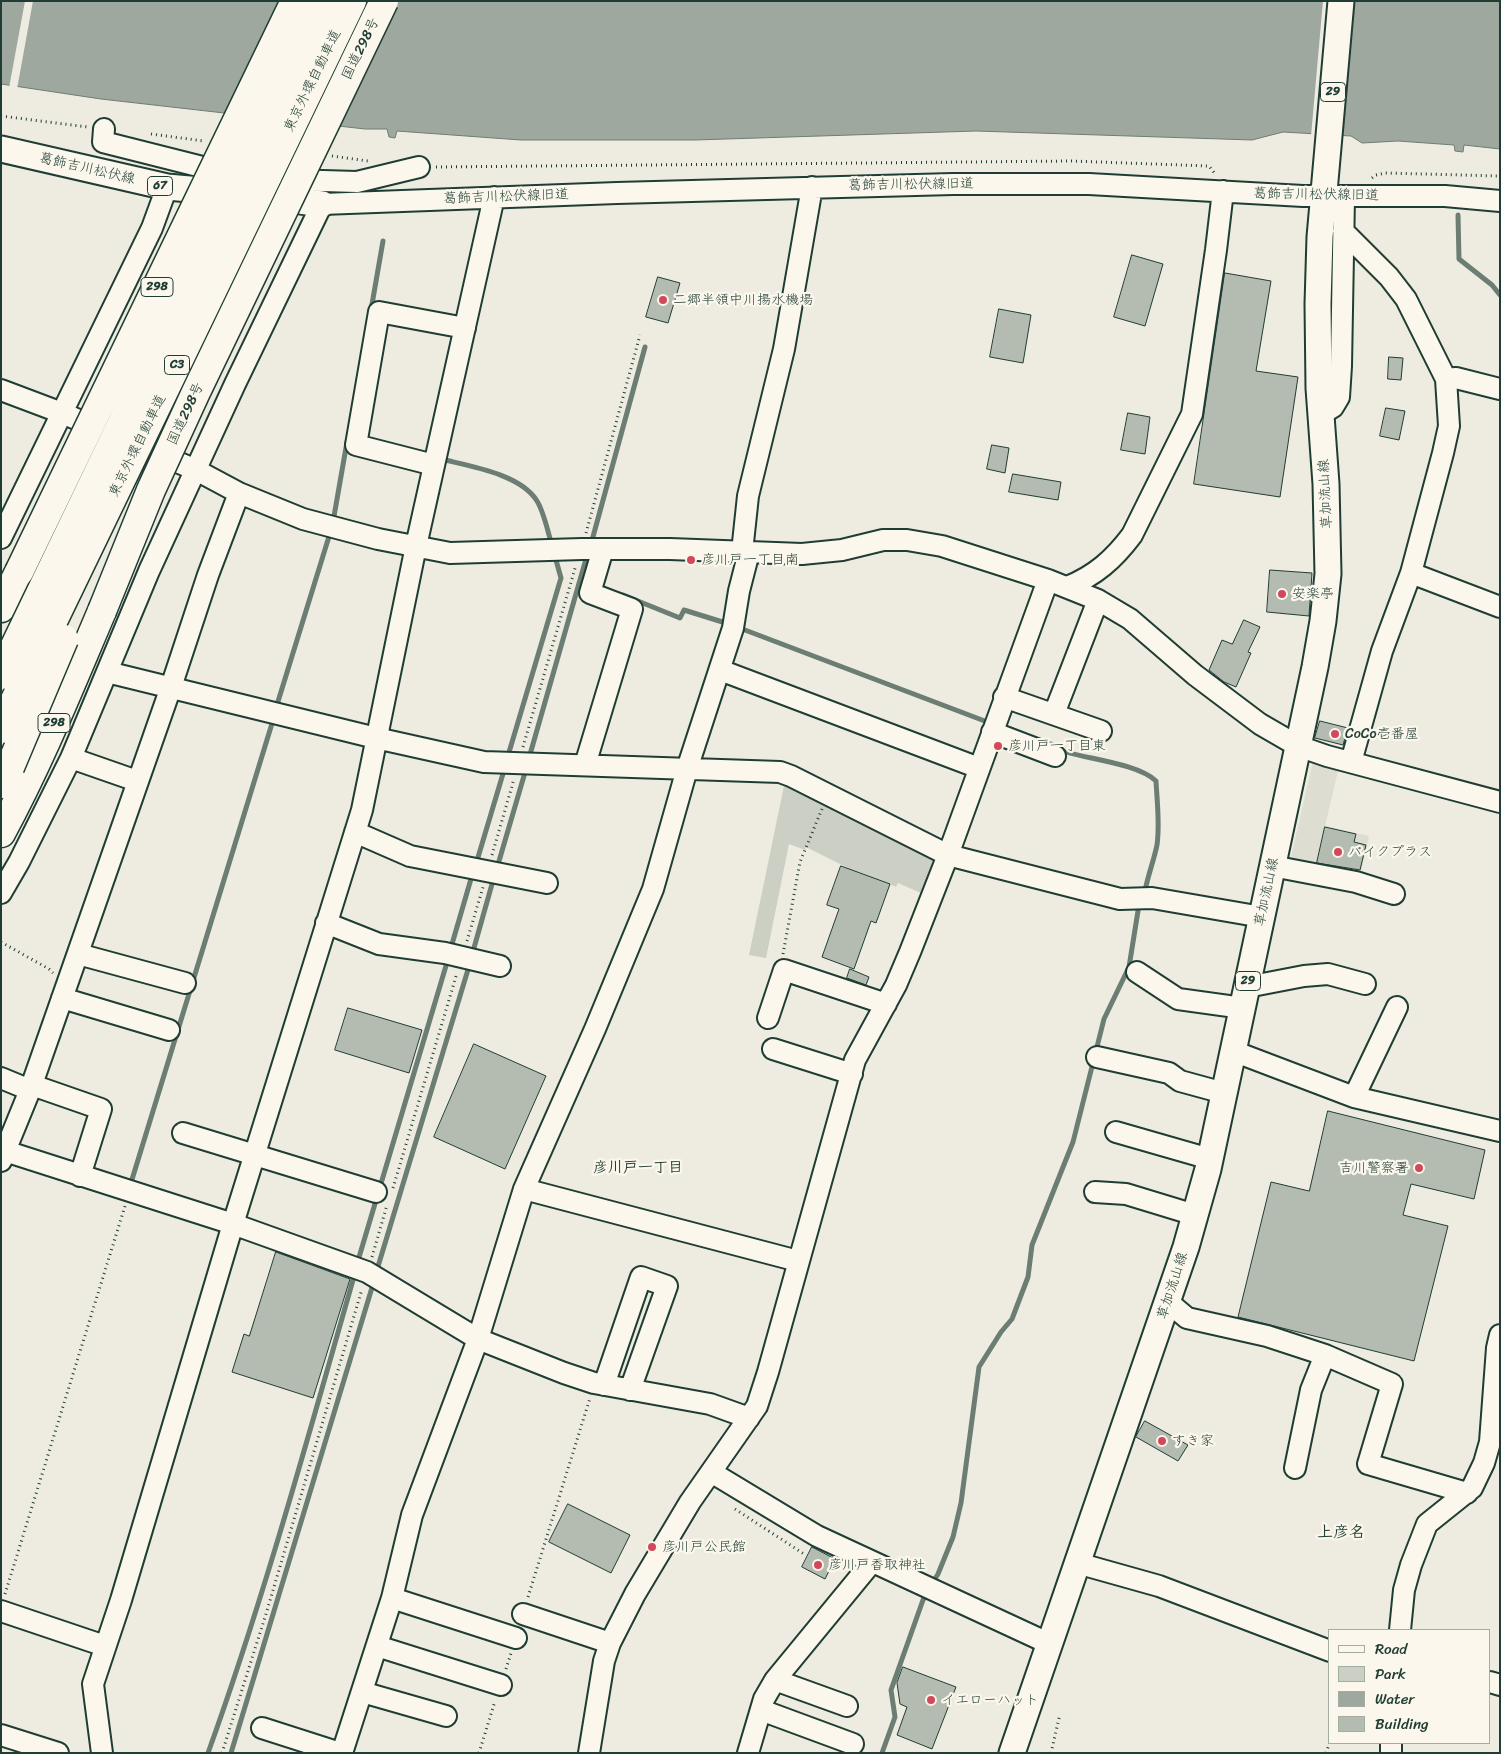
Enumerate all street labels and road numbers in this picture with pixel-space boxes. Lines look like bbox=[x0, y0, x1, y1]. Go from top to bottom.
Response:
street label: 国道298号 bbox=[339, 15, 383, 83]
street label: 東京外環自動車道 bbox=[281, 27, 345, 135]
road number: 29 bbox=[1320, 82, 1346, 101]
street label: 葛飾吉川松伏線 bbox=[37, 150, 137, 188]
street label: 葛飾吉川松伏線旧道 bbox=[848, 176, 974, 194]
road number: 67 bbox=[148, 177, 172, 196]
street label: 葛飾吉川松伏線旧道 bbox=[443, 186, 569, 208]
street label: 葛飾吉川松伏線旧道 bbox=[1253, 186, 1379, 204]
road number: 298 bbox=[141, 278, 173, 296]
road number: C3 bbox=[164, 356, 190, 374]
street label: 国道298号 bbox=[164, 380, 208, 448]
street label: 東京外環自動車道 bbox=[106, 392, 170, 500]
street label: 草加流山線 bbox=[1316, 459, 1336, 529]
road number: 298 bbox=[38, 714, 70, 732]
street label: 草加流山線 bbox=[1252, 856, 1282, 928]
road number: 29 bbox=[1236, 971, 1260, 990]
street label: 草加流山線 bbox=[1154, 1250, 1192, 1322]

